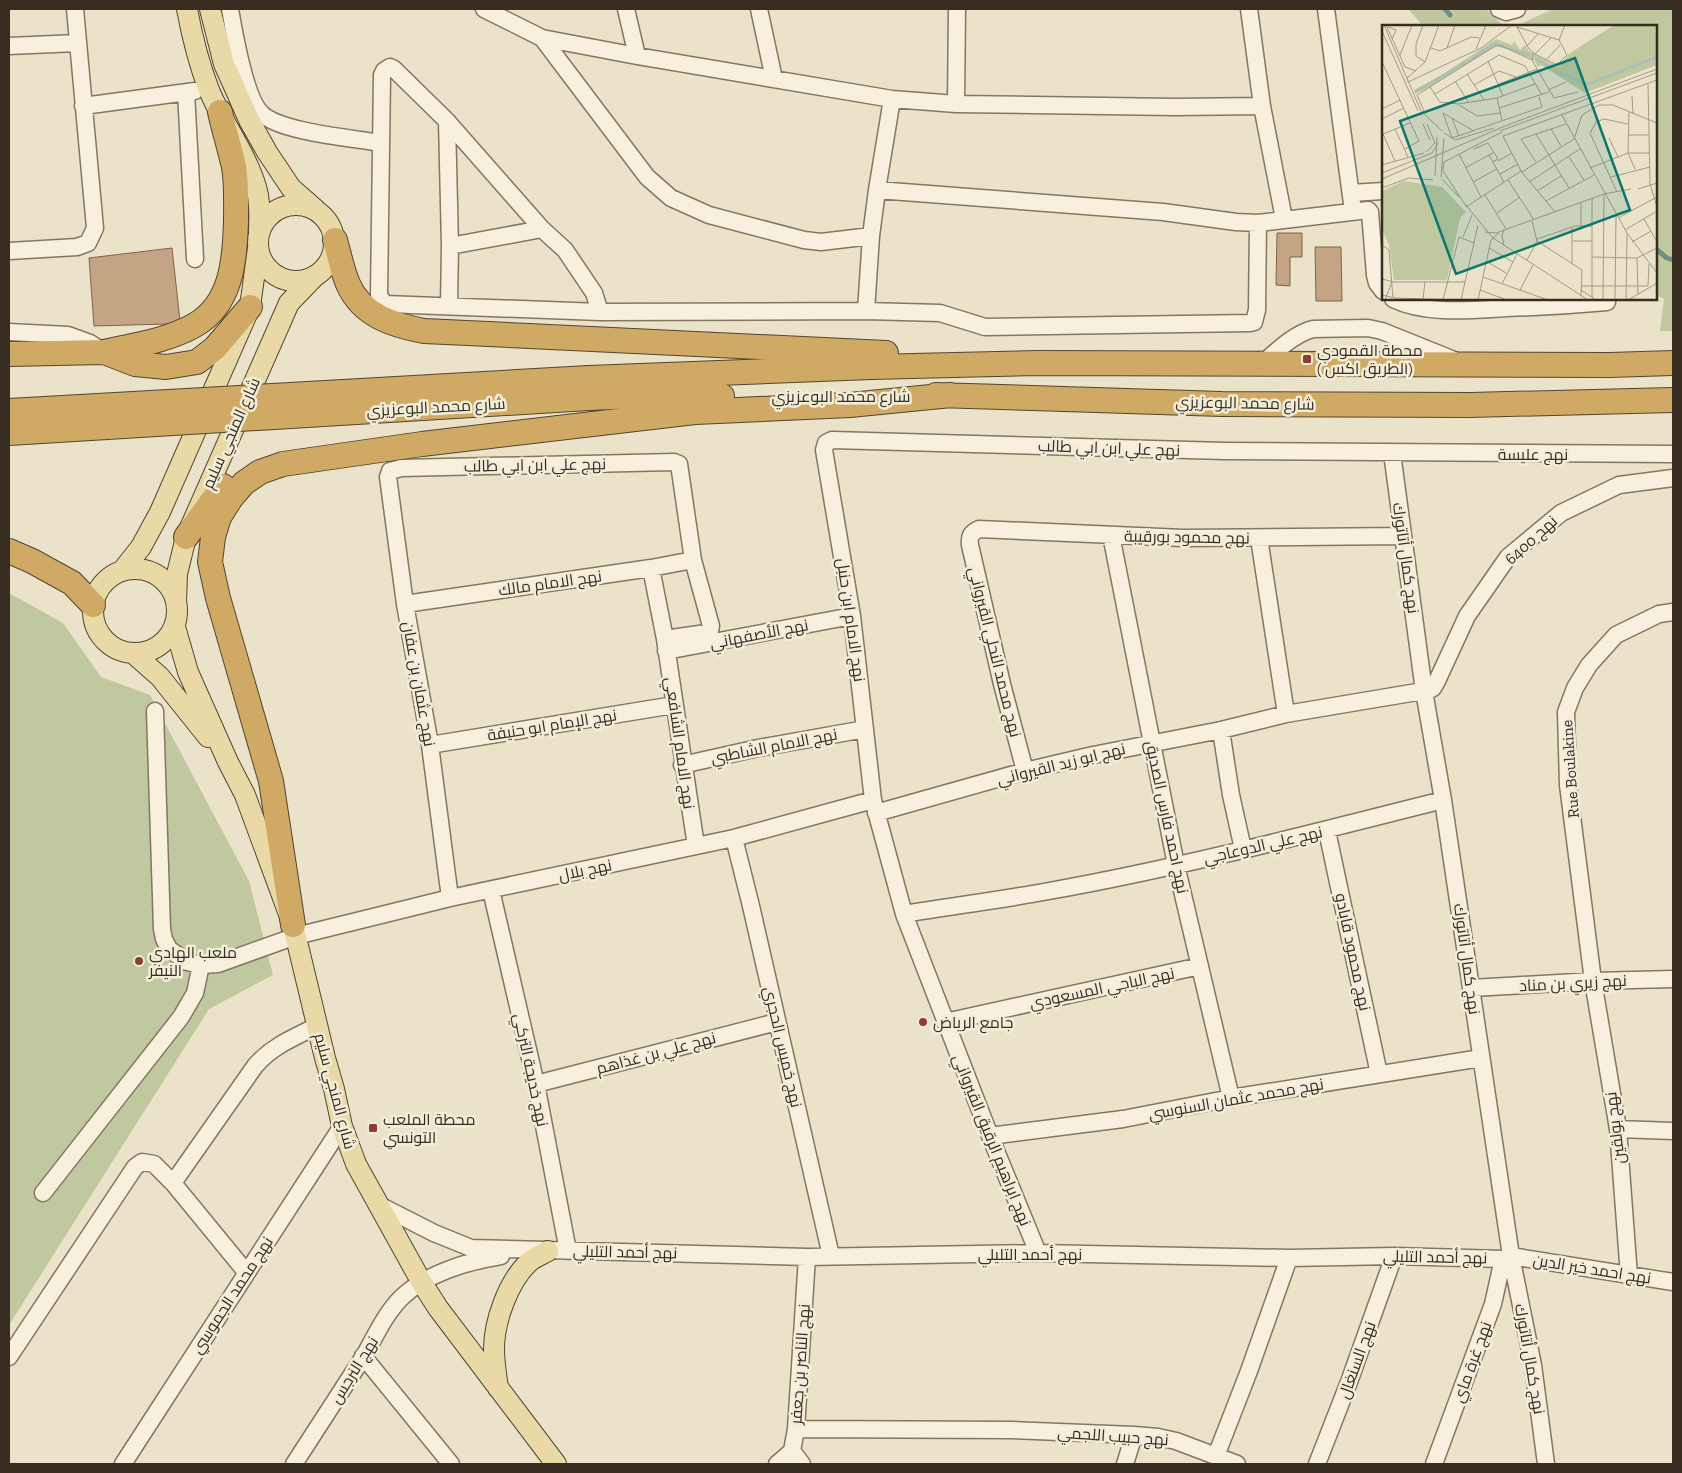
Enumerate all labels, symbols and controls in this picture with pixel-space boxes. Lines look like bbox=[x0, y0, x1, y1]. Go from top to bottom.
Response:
inset map bbox=[1382, 25, 1657, 300]
place label: محطة القمودي ( الطريق اكس) bbox=[1317, 341, 1423, 379]
marker: محطة القمودي ( الطريق اكس) bbox=[1301, 353, 1313, 365]
street label: شارع المنجي سليم bbox=[198, 374, 268, 493]
street label: شارع محمد البوعزيزي bbox=[771, 387, 911, 410]
street label: شارع محمد البوعزيزي bbox=[1175, 392, 1315, 418]
street label: شارع محمد البوعزيزي bbox=[366, 394, 506, 424]
street label: نهج علي ابن ابي طالب bbox=[1037, 436, 1180, 464]
street label: نهج عليسة bbox=[1498, 445, 1568, 466]
street label: نهج علي ابن ابي طالب bbox=[464, 454, 606, 480]
street label: نهج كمال أتاتورك bbox=[1387, 501, 1423, 615]
street label: نهج 6400 bbox=[1501, 512, 1563, 570]
street label: نهج محمود بورقيبة bbox=[1124, 526, 1250, 550]
street label: نهج الامام ابن حنبل bbox=[831, 557, 869, 683]
street label: نهج محمد النحلي القيرواني bbox=[961, 565, 1025, 740]
street label: نهج الامام مالك bbox=[497, 566, 603, 602]
street label: نهج الأصفهاني bbox=[708, 615, 811, 657]
street label: نهج عثمان بن عفان bbox=[397, 620, 439, 748]
street label: نهج الامام الشافعي bbox=[657, 676, 699, 811]
street label: نهج الإمام ابو حنيفة bbox=[486, 705, 618, 747]
street label: Rue Boulakine bbox=[1557, 719, 1583, 819]
street label: نهج الامام الشاطبي bbox=[709, 724, 840, 772]
street label: نهج ابو زيد القيرواني bbox=[995, 739, 1128, 793]
street label: نهج احمد فارس الصديق bbox=[1140, 739, 1192, 896]
street label: نهج علي الدوعاجي bbox=[1202, 822, 1325, 872]
street label: نهج بلال bbox=[557, 855, 614, 887]
street label: نهج محمود قابادو bbox=[1329, 891, 1375, 1013]
street label: نهج كمال أتاتورك bbox=[1448, 902, 1484, 1016]
place label: ملعب الهادي النيفر bbox=[148, 943, 237, 980]
marker: ملعب الهادي النيفر bbox=[133, 955, 145, 967]
street label: نهج الباجي المسعودي bbox=[1028, 963, 1177, 1017]
street label: نهج زيري بن مناد bbox=[1519, 971, 1627, 999]
street label: نهج خميس الحجري bbox=[756, 985, 806, 1110]
street label: نهج خديجة التركي bbox=[506, 1012, 552, 1129]
place label: جامع الرياض bbox=[933, 1013, 1013, 1034]
marker: جامع الرياض bbox=[917, 1016, 929, 1028]
street label: نهج علي بن غذاهم bbox=[594, 1028, 719, 1082]
street label: شارع المنجي سليم bbox=[306, 1031, 360, 1152]
street label: نهج ابراهيم الرقيق القيرواني bbox=[945, 1051, 1035, 1230]
street label: نهج محمد عثمان السنوسي bbox=[1147, 1074, 1326, 1127]
street label: نهج بولقين bbox=[1601, 1091, 1631, 1165]
place label: محطة الملعب التونسي bbox=[383, 1110, 475, 1150]
marker: محطة الملعب التونسي bbox=[367, 1122, 379, 1134]
street label: نهج محمد الجموسي bbox=[187, 1233, 279, 1359]
street label: نهج أحمد التليلي bbox=[572, 1242, 677, 1266]
street label: نهج أحمد التليلي bbox=[978, 1245, 1082, 1268]
street label: نهج أحمد التليلي bbox=[1382, 1247, 1487, 1271]
street label: نهج احمد خير الدين bbox=[1531, 1250, 1652, 1290]
street label: نهج كمال أتاتورك bbox=[1509, 1302, 1549, 1416]
street label: نهج الناصر بن جعفر bbox=[786, 1303, 816, 1426]
street label: نهج السنغال bbox=[1334, 1319, 1382, 1402]
street label: نهج غرة ماي bbox=[1449, 1319, 1499, 1407]
street label: نهج النرجس bbox=[326, 1333, 384, 1408]
street label: نهج حبيب اللجمي bbox=[1056, 1423, 1169, 1453]

